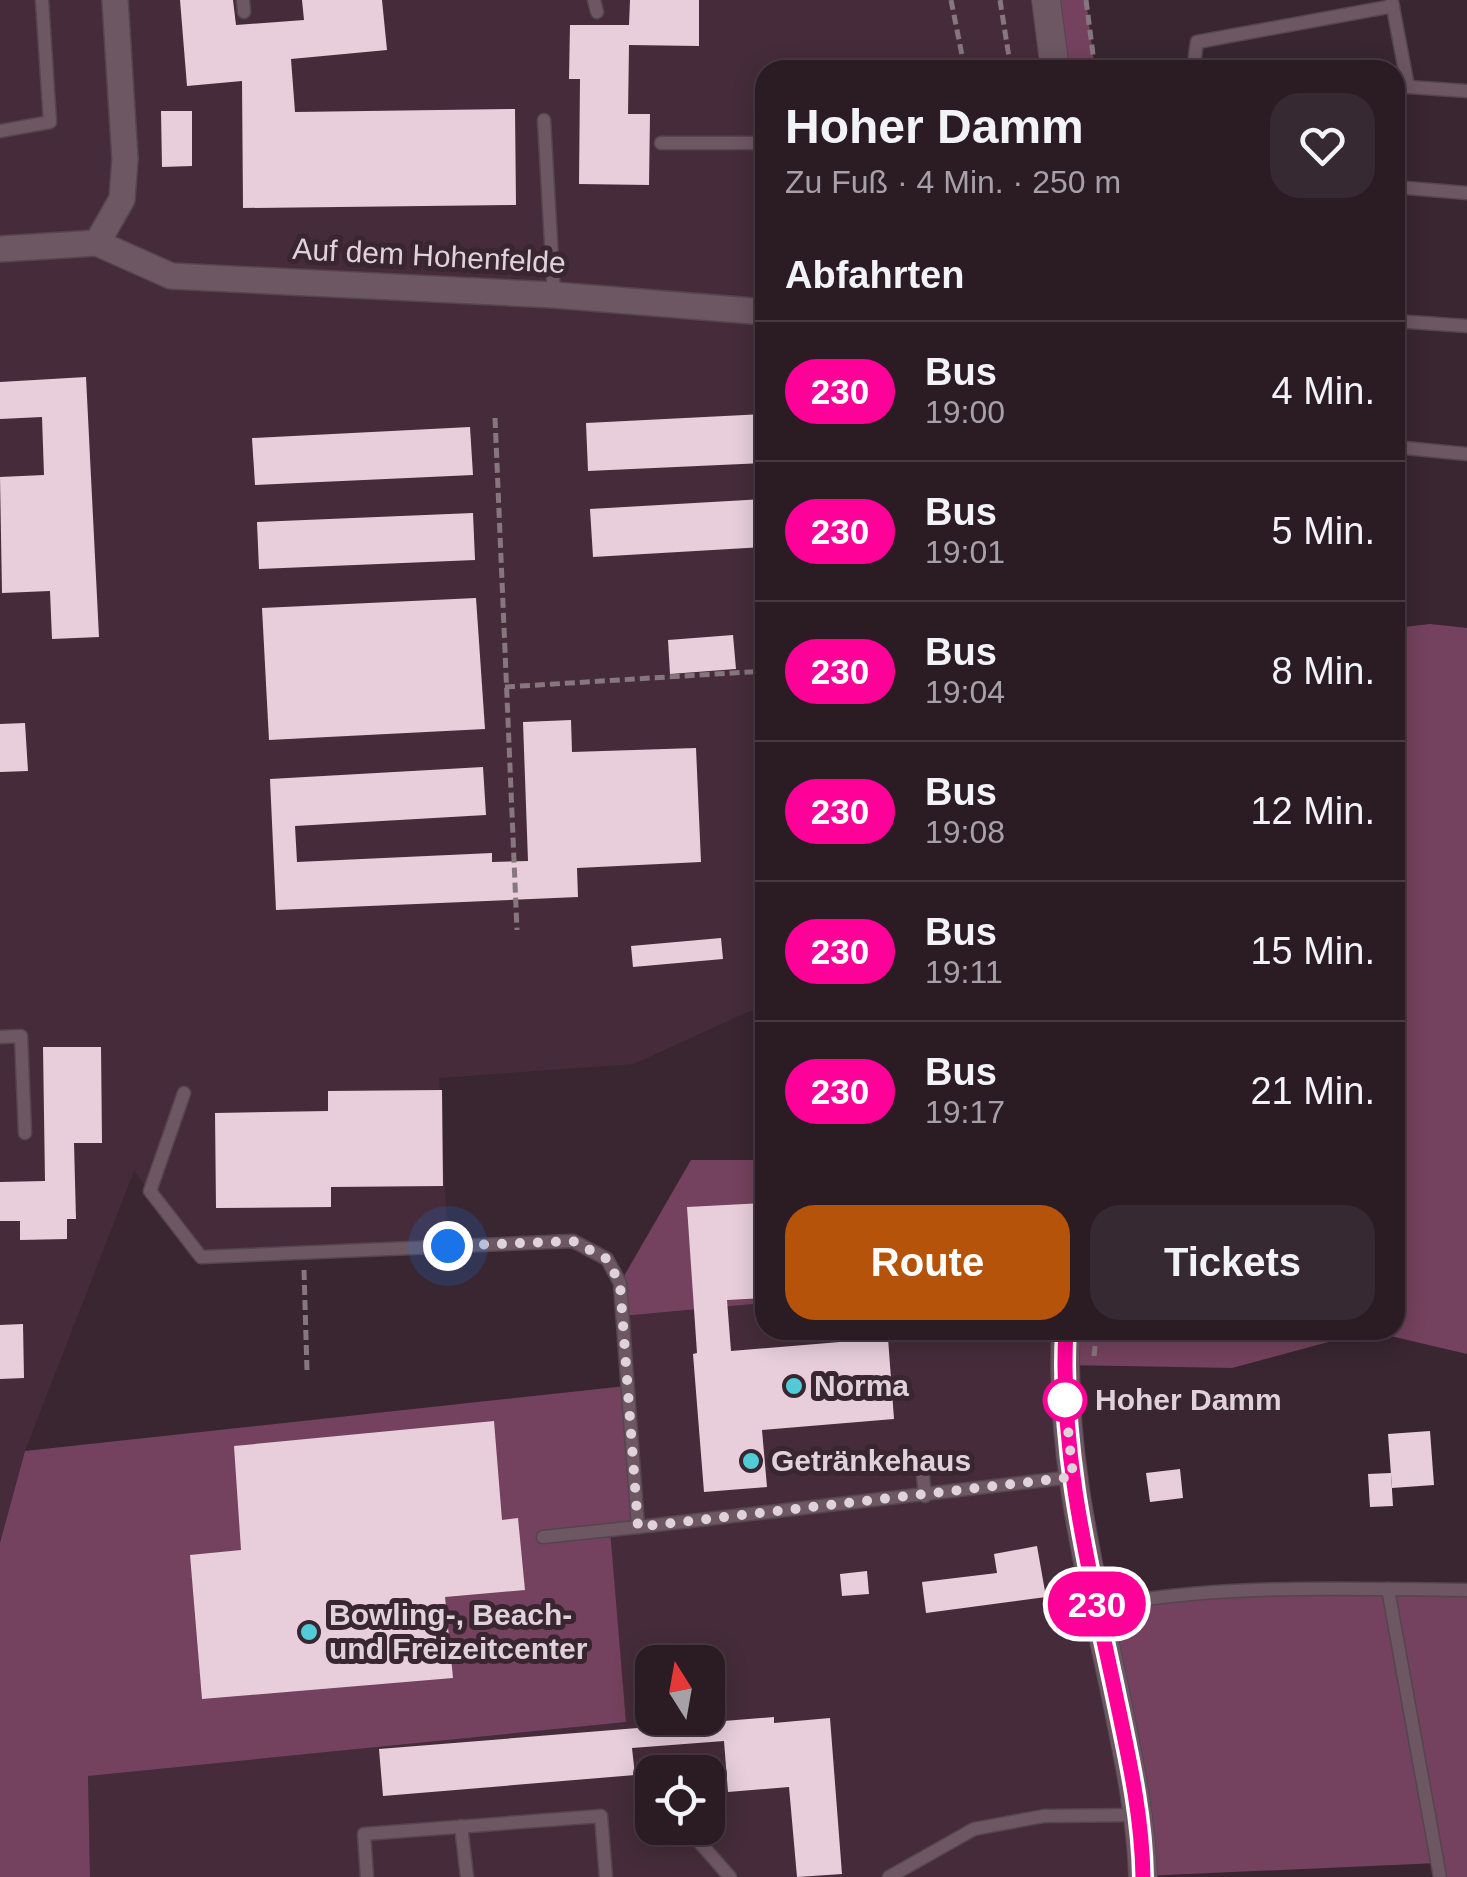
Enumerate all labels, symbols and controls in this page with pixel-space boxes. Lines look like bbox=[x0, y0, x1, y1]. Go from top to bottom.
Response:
button: heart bbox=[1270, 93, 1375, 198]
text: Hoher Damm bbox=[785, 100, 1084, 153]
text: Zu Fuß · 4 Min. · 250 m bbox=[785, 164, 1121, 200]
street label: Auf dem Hohenfelde bbox=[292, 232, 566, 279]
text: Abfahrten bbox=[785, 254, 964, 296]
text: Bus bbox=[925, 351, 997, 393]
text: 4 Min. bbox=[1272, 370, 1375, 412]
text: 230 bbox=[811, 372, 869, 411]
text: 19:00 bbox=[925, 394, 1005, 430]
text: Bus bbox=[925, 491, 997, 533]
text: 5 Min. bbox=[1272, 510, 1375, 552]
text: 230 bbox=[811, 512, 869, 551]
text: 19:01 bbox=[925, 534, 1005, 570]
text: Bus bbox=[925, 631, 997, 673]
text: 8 Min. bbox=[1272, 650, 1375, 692]
text: 230 bbox=[811, 652, 869, 691]
text: 19:04 bbox=[925, 674, 1005, 710]
text: Bus bbox=[925, 771, 997, 813]
text: 12 Min. bbox=[1250, 790, 1375, 832]
text: 230 bbox=[811, 792, 869, 831]
text: 19:08 bbox=[925, 814, 1005, 850]
text: Bus bbox=[925, 911, 997, 953]
text: 15 Min. bbox=[1250, 930, 1375, 972]
text: 230 bbox=[811, 932, 869, 971]
text: 19:11 bbox=[925, 954, 1003, 990]
text: Bus bbox=[925, 1051, 997, 1093]
text: 21 Min. bbox=[1250, 1070, 1375, 1112]
text: 230 bbox=[811, 1072, 869, 1111]
text: 19:17 bbox=[925, 1094, 1005, 1130]
button: Route bbox=[785, 1205, 1070, 1320]
button: Tickets bbox=[1090, 1205, 1375, 1320]
your location bbox=[423, 1221, 473, 1271]
place label: Norma bbox=[814, 1369, 909, 1402]
marker: Norma bbox=[783, 1375, 805, 1397]
marker: Hoher Damm bbox=[1044, 1379, 1086, 1421]
place label: Hoher Damm bbox=[1095, 1383, 1282, 1416]
place label: Getränkehaus bbox=[771, 1444, 971, 1477]
marker: Getränkehaus bbox=[740, 1450, 762, 1472]
line badge: 230 bbox=[1040, 1572, 1154, 1636]
text: 230 bbox=[1068, 1585, 1126, 1624]
place label: Bowling-, Beach- und Freizeitcenter bbox=[329, 1598, 588, 1665]
marker: Bowling-, Beach- und Freizeitcenter bbox=[298, 1621, 320, 1643]
north arrow bbox=[635, 1645, 725, 1735]
map controls bbox=[635, 1645, 725, 1845]
button: locate bbox=[635, 1755, 725, 1845]

